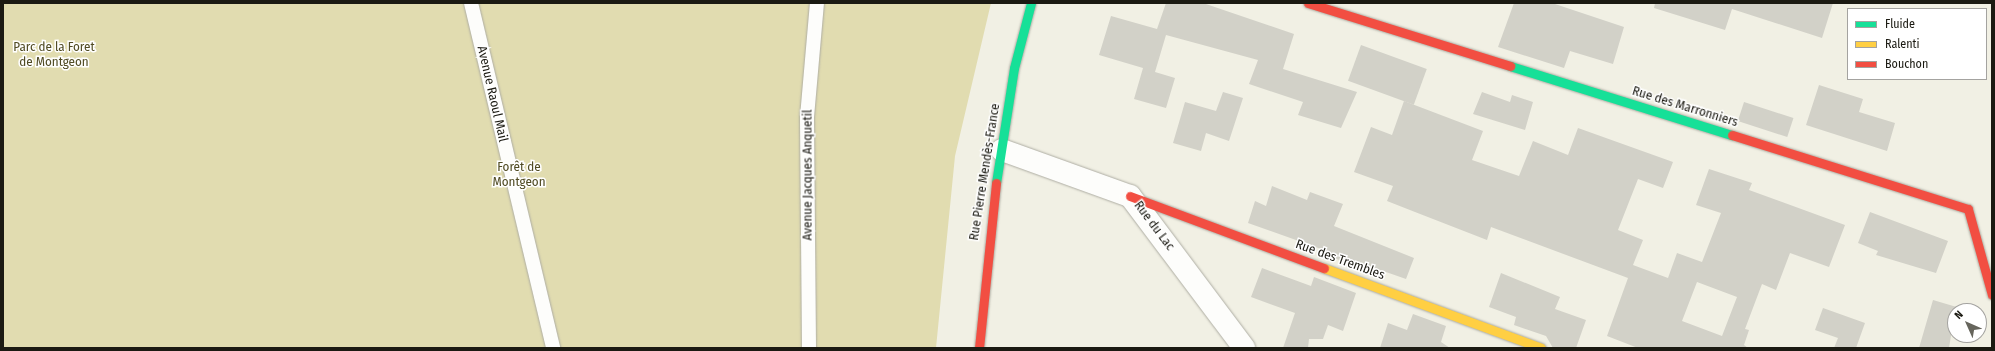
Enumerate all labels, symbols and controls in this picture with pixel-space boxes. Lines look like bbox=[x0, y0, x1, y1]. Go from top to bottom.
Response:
legend bbox=[1847, 8, 1987, 80]
text: Fluide bbox=[1885, 17, 1915, 31]
text: Ralenti bbox=[1885, 37, 1920, 51]
park label: Parc de la Foret de Montgeon bbox=[13, 40, 95, 71]
street label: Avenue Raoul Mail bbox=[473, 45, 511, 143]
text: Bouchon bbox=[1885, 57, 1928, 71]
street label: Rue des Marronniers bbox=[1630, 83, 1740, 131]
street label: Rue Pierre Mendès-France bbox=[966, 102, 1004, 242]
street label: Avenue Jacques Anquetil bbox=[800, 110, 816, 240]
park label: Forêt de Montgeon bbox=[492, 160, 546, 191]
street label: Rue du Lac bbox=[1130, 198, 1178, 254]
street label: Rue des Trembles bbox=[1293, 237, 1387, 283]
north arrow bbox=[1947, 303, 1987, 343]
text: N bbox=[1952, 308, 1966, 322]

